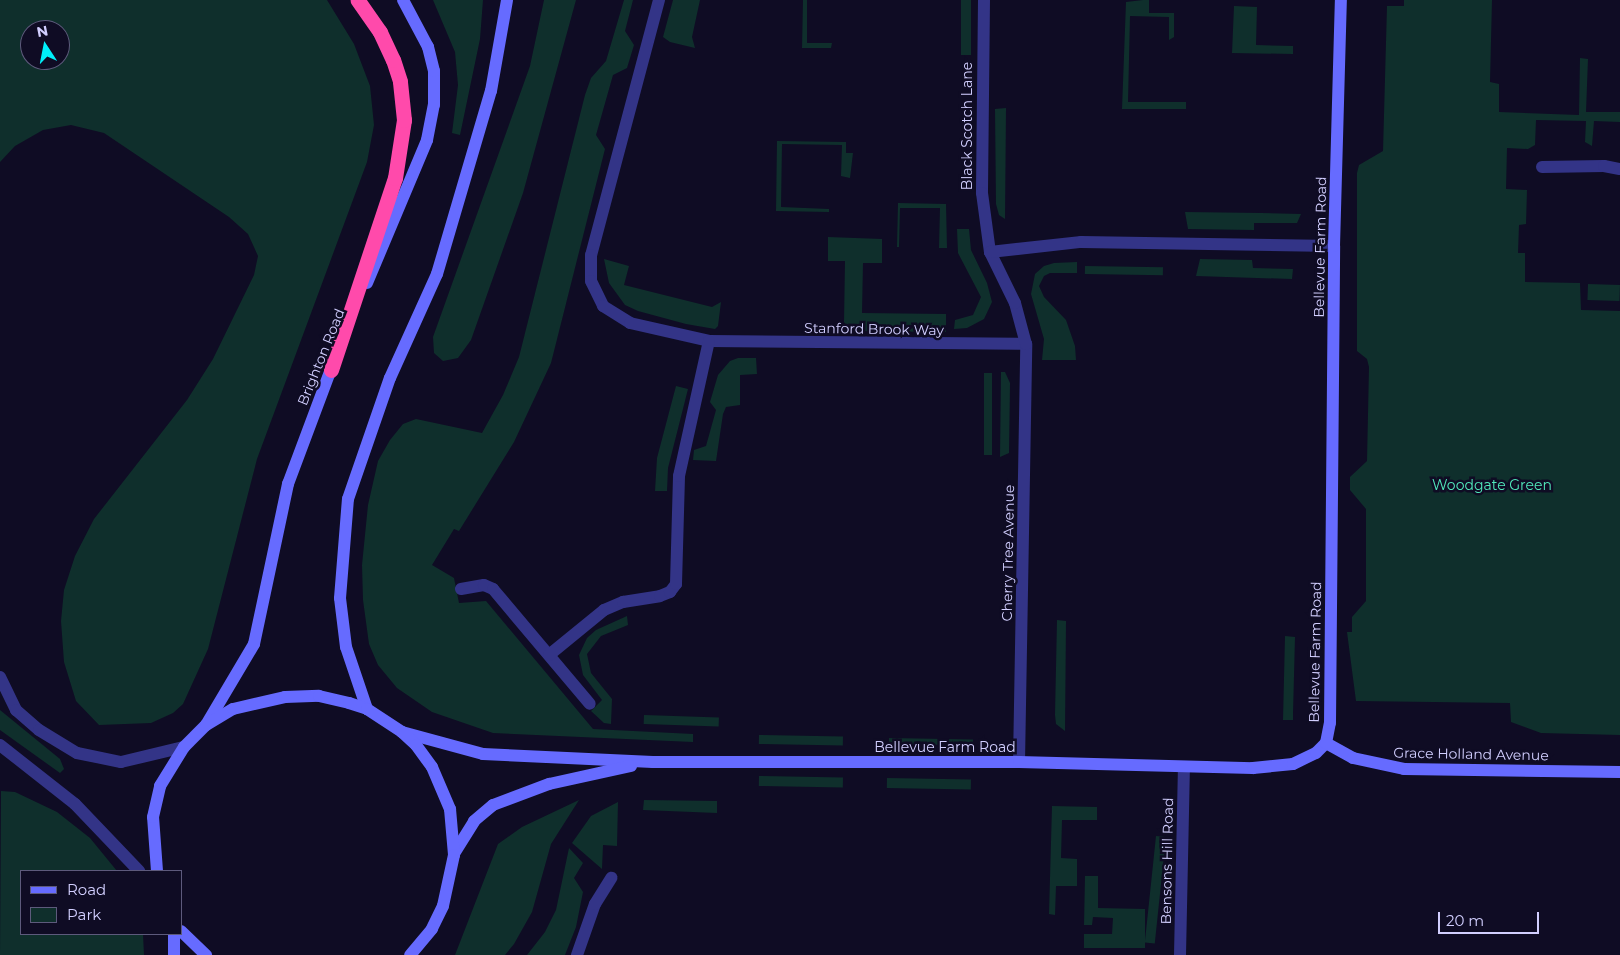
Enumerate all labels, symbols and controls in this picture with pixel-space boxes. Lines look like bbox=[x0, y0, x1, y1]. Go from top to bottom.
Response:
north arrow bbox=[20, 20, 70, 70]
text: N bbox=[35, 21, 50, 41]
street label: Black Scotch Lane bbox=[959, 62, 975, 190]
street label: Bellevue Farm Road bbox=[1310, 176, 1330, 318]
street label: Brighton Road bbox=[294, 306, 348, 408]
street label: Stanford Brook Way bbox=[804, 319, 944, 339]
park label: Woodgate Green bbox=[1432, 477, 1552, 493]
street label: Cherry Tree Avenue bbox=[998, 484, 1018, 622]
street label: Bellevue Farm Road bbox=[1305, 581, 1325, 723]
street label: Bellevue Farm Road bbox=[874, 739, 1016, 755]
street label: Grace Holland Avenue bbox=[1393, 744, 1549, 764]
street label: Bensons Hill Road bbox=[1157, 797, 1177, 925]
legend bbox=[20, 870, 182, 935]
text: Road bbox=[67, 880, 106, 899]
scale bar bbox=[1440, 902, 1541, 934]
text: Park bbox=[67, 905, 101, 924]
text: 20 m bbox=[1446, 911, 1484, 930]

